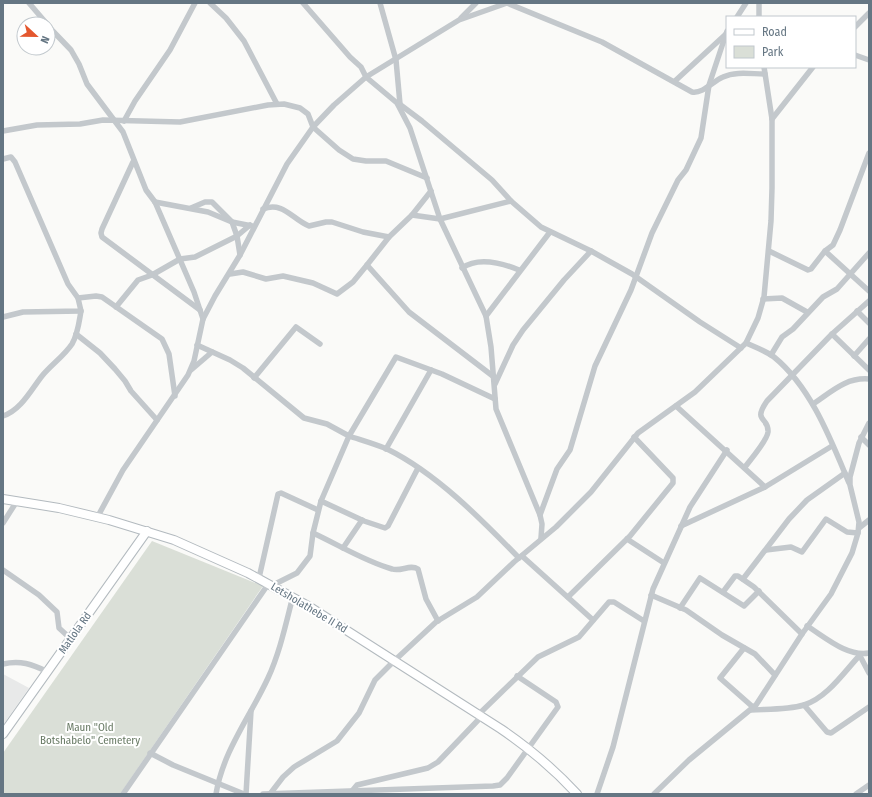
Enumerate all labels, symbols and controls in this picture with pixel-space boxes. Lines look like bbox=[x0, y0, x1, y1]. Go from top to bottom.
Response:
north arrow bbox=[16, 16, 56, 56]
legend bbox=[726, 16, 856, 68]
text: Road bbox=[762, 25, 787, 39]
text: N bbox=[38, 34, 52, 45]
text: Park bbox=[762, 45, 784, 59]
street label: Letsholathebe II Rd bbox=[268, 580, 350, 636]
street label: Matlola Rd bbox=[56, 610, 94, 656]
park label: Maun "Old Botshabelo" Cemetery bbox=[40, 721, 140, 747]

